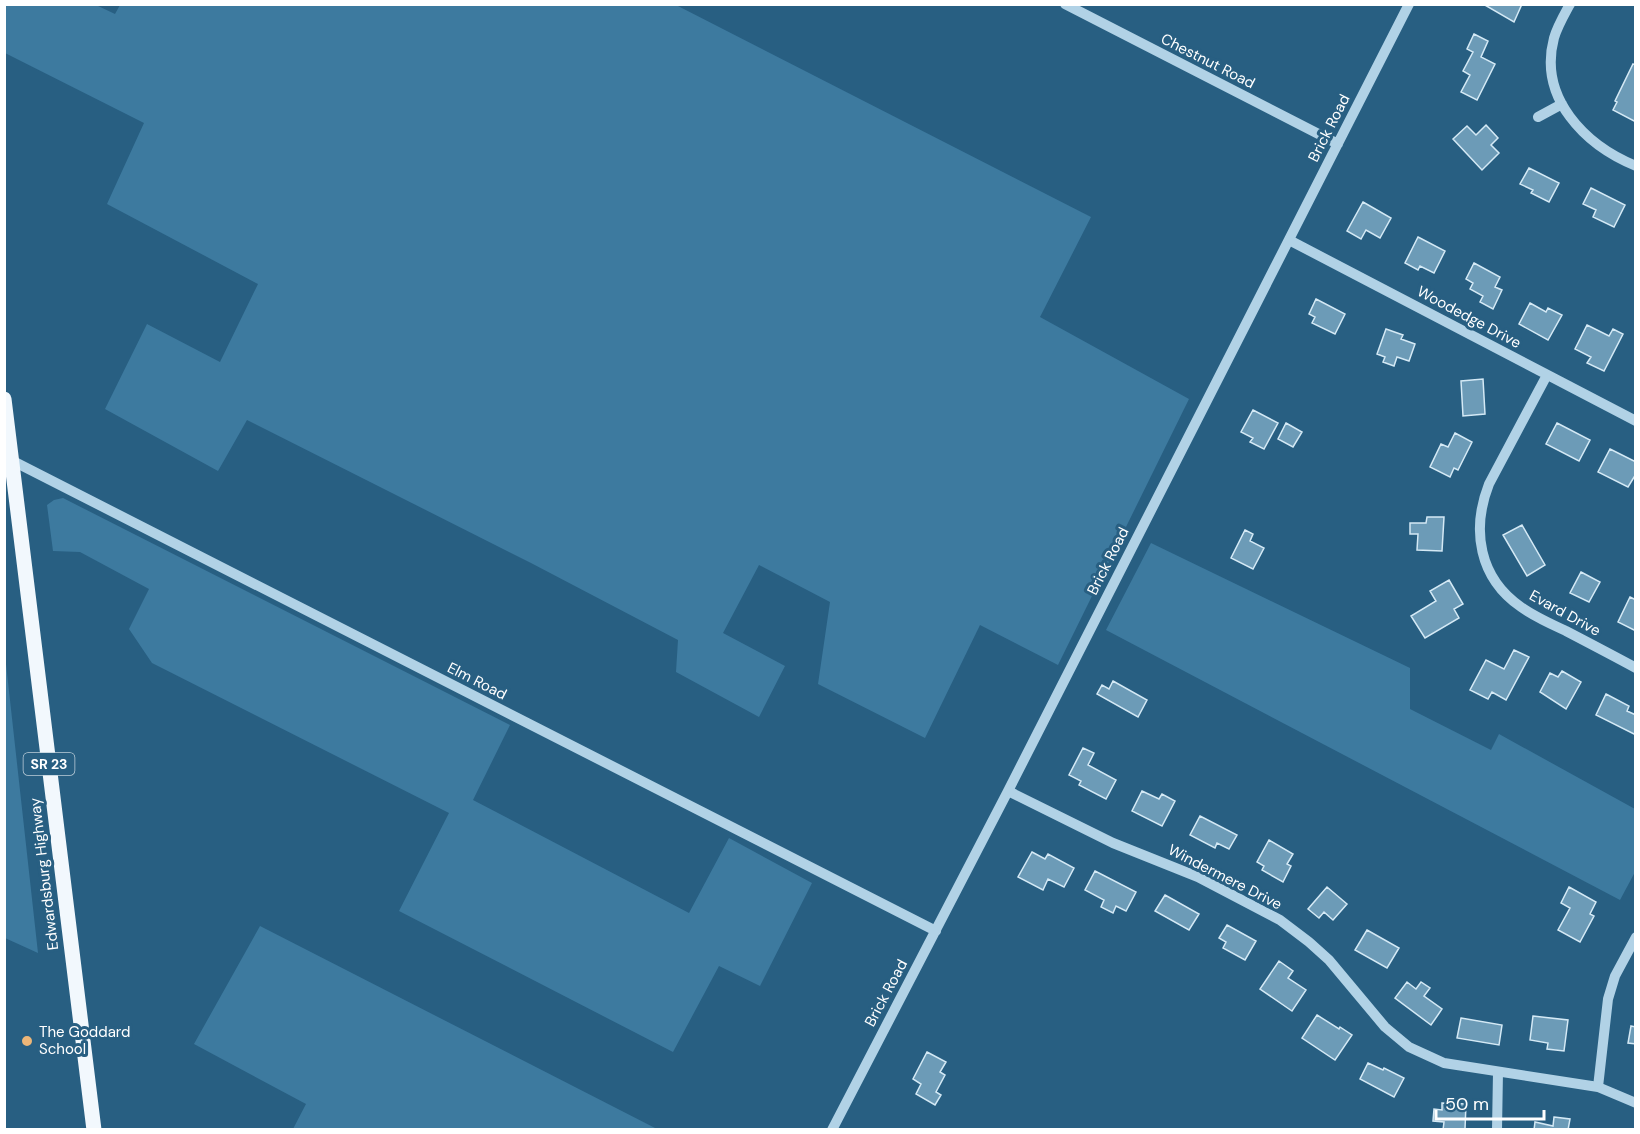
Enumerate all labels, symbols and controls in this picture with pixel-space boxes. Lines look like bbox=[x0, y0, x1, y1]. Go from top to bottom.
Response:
street label: Chestnut Road bbox=[1158, 29, 1258, 93]
street label: Brick Road bbox=[1303, 91, 1355, 165]
street label: Woodedge Drive bbox=[1414, 281, 1524, 353]
street label: Brick Road bbox=[1082, 524, 1134, 598]
street label: Evard Drive bbox=[1526, 585, 1604, 641]
street label: Elm Road bbox=[444, 658, 510, 704]
road number: SR 23 bbox=[23, 753, 74, 775]
street label: Edwardsburg Highway bbox=[25, 796, 63, 951]
street label: Windermere Drive bbox=[1165, 840, 1285, 914]
street label: Brick Road bbox=[860, 956, 912, 1030]
place label: The Goddard School bbox=[39, 1022, 130, 1059]
marker: The Goddard School bbox=[20, 1034, 34, 1048]
scale bar bbox=[1436, 1083, 1544, 1121]
text: 50 m bbox=[1445, 1092, 1489, 1116]

